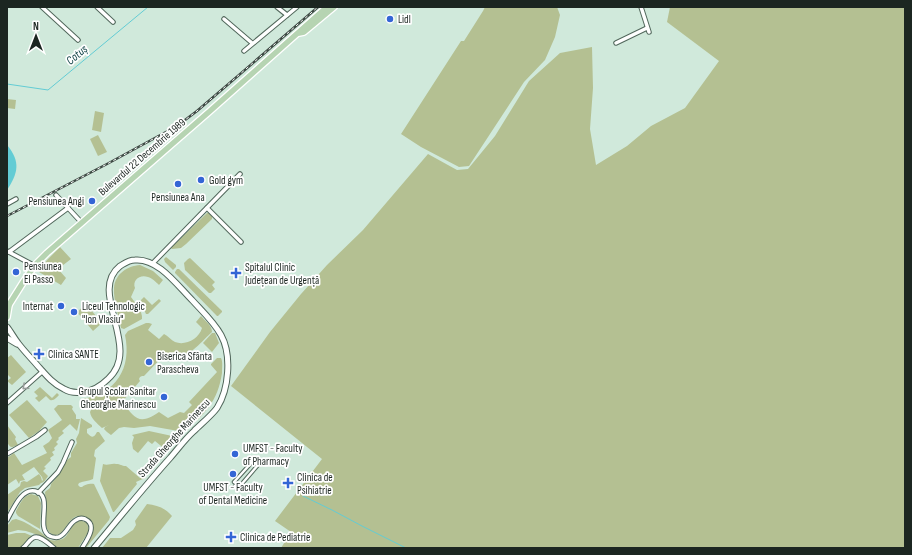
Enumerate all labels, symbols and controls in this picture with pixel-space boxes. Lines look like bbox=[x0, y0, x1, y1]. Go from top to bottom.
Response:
place label: Lidl bbox=[398, 13, 411, 26]
marker: Lidl bbox=[385, 14, 395, 24]
north arrow bbox=[16, 16, 56, 56]
text: N bbox=[33, 20, 39, 33]
water label: Cotuș bbox=[63, 41, 91, 68]
street label: Bulevardul 22 Decembrie 1989 bbox=[96, 116, 188, 198]
place label: Gold gym bbox=[209, 174, 243, 187]
marker: Gold gym bbox=[196, 175, 206, 185]
marker: Pensiunea Ana bbox=[173, 179, 183, 189]
place label: Pensiunea Ana bbox=[151, 191, 205, 204]
place label: Pensiunea Angi bbox=[28, 195, 84, 208]
marker: Pensiunea Angi bbox=[87, 196, 97, 206]
place label: Pensiunea El Passo bbox=[24, 260, 62, 286]
place label: Spitalul Clinic Județean de Urgență bbox=[244, 261, 319, 287]
marker: Pensiunea El Passo bbox=[11, 267, 21, 277]
marker: Spitalul Clinic Județean de Urgență bbox=[230, 267, 242, 279]
place label: Internat bbox=[23, 300, 54, 313]
place label: Liceul Tehnologic "Ion Vlasiu" bbox=[82, 300, 145, 326]
marker: Internat bbox=[56, 301, 66, 311]
marker: Liceul Tehnologic "Ion Vlasiu" bbox=[69, 307, 79, 317]
marker: Clinica SANTE bbox=[33, 348, 45, 360]
place label: Clinica SANTE bbox=[48, 348, 99, 361]
place label: Biserica Sfânta Parascheva bbox=[157, 350, 212, 376]
marker: Biserica Sfânta Parascheva bbox=[144, 357, 154, 367]
one-way arrow bbox=[22, 383, 30, 390]
place label: Grupul Școlar Sanitar Gheorghe Marinescu bbox=[79, 385, 156, 411]
marker: Grupul Școlar Sanitar Gheorghe Marinescu bbox=[159, 392, 169, 402]
street label: Strada Gheorghe Marinescu bbox=[135, 396, 213, 480]
place label: UMFST - Faculty of Pharmacy bbox=[243, 442, 303, 468]
marker: UMFST - Faculty of Pharmacy bbox=[230, 449, 240, 459]
marker: UMFST - Faculty of Dental Medicine bbox=[228, 469, 238, 479]
place label: Clinica de Psihiatrie bbox=[297, 471, 333, 497]
marker: Clinica de Psihiatrie bbox=[282, 477, 294, 489]
place label: UMFST - Faculty of Dental Medicine bbox=[199, 481, 267, 507]
marker: Clinica de Pediatrie bbox=[225, 531, 237, 543]
place label: Clinica de Pediatrie bbox=[240, 531, 310, 544]

